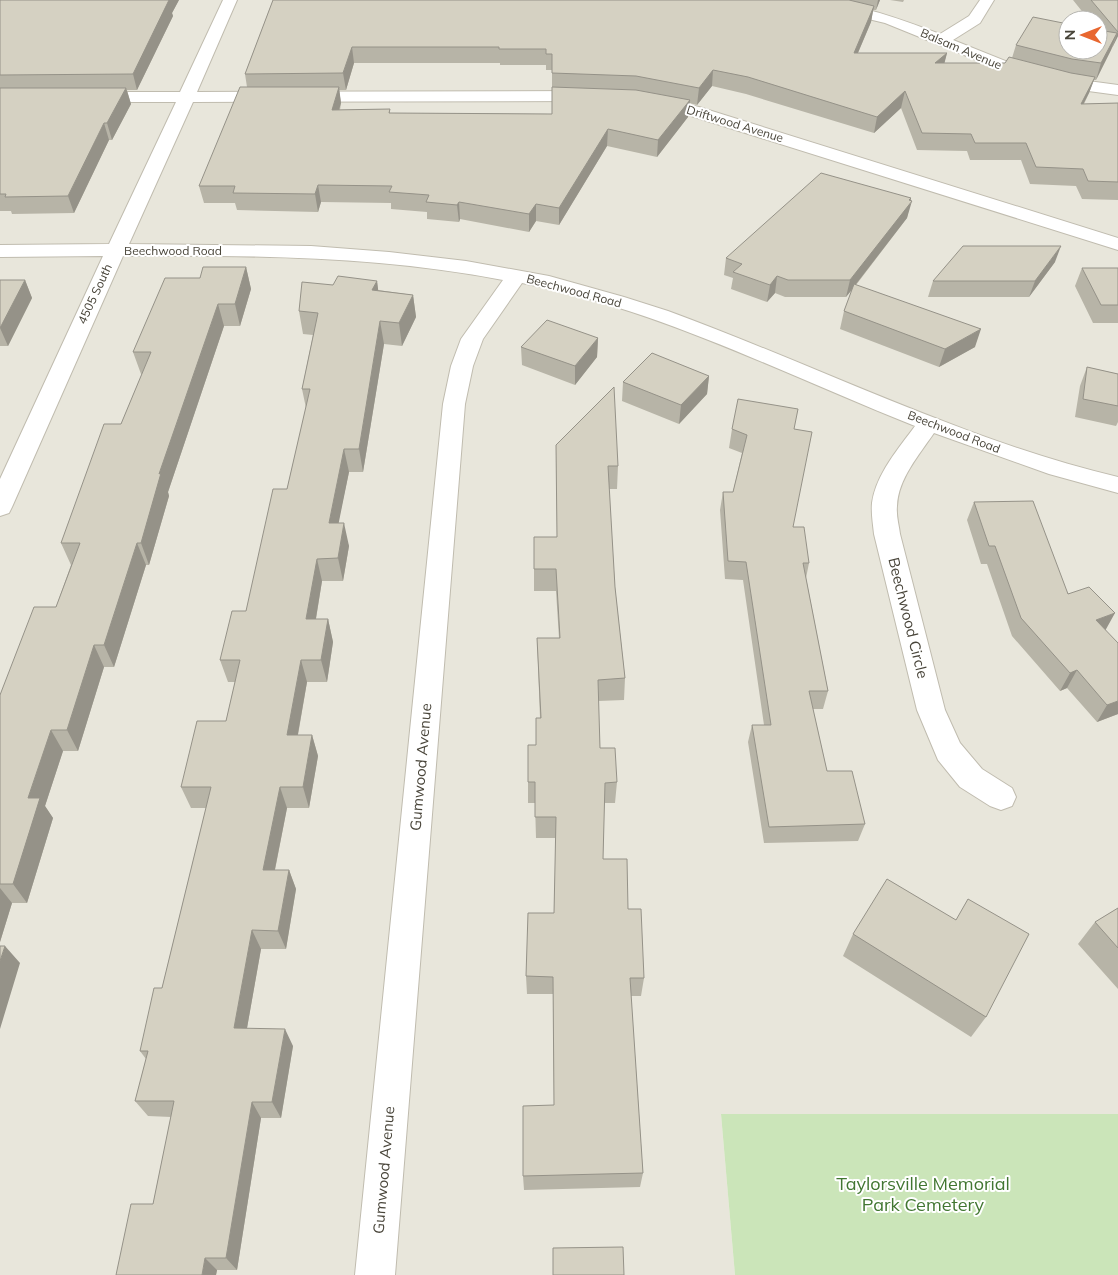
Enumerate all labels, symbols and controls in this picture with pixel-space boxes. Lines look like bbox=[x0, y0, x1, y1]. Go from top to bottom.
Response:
north arrow bbox=[1058, 10, 1108, 60]
street label: Balsam Avenue bbox=[918, 25, 1004, 72]
text: N bbox=[1061, 30, 1079, 40]
street label: Driftwood Avenue bbox=[685, 102, 785, 145]
street label: Beechwood Road bbox=[124, 243, 222, 258]
street label: 4505 South bbox=[74, 261, 115, 326]
street label: Beechwood Road bbox=[525, 271, 623, 310]
street label: Beechwood Road bbox=[906, 407, 1003, 456]
street label: Beechwood Circle bbox=[884, 555, 933, 680]
street label: Gumwood Avenue bbox=[405, 702, 436, 832]
street label: Gumwood Avenue bbox=[368, 1105, 399, 1235]
park label: Taylorsville Memorial Park Cemetery bbox=[836, 1172, 1010, 1216]

